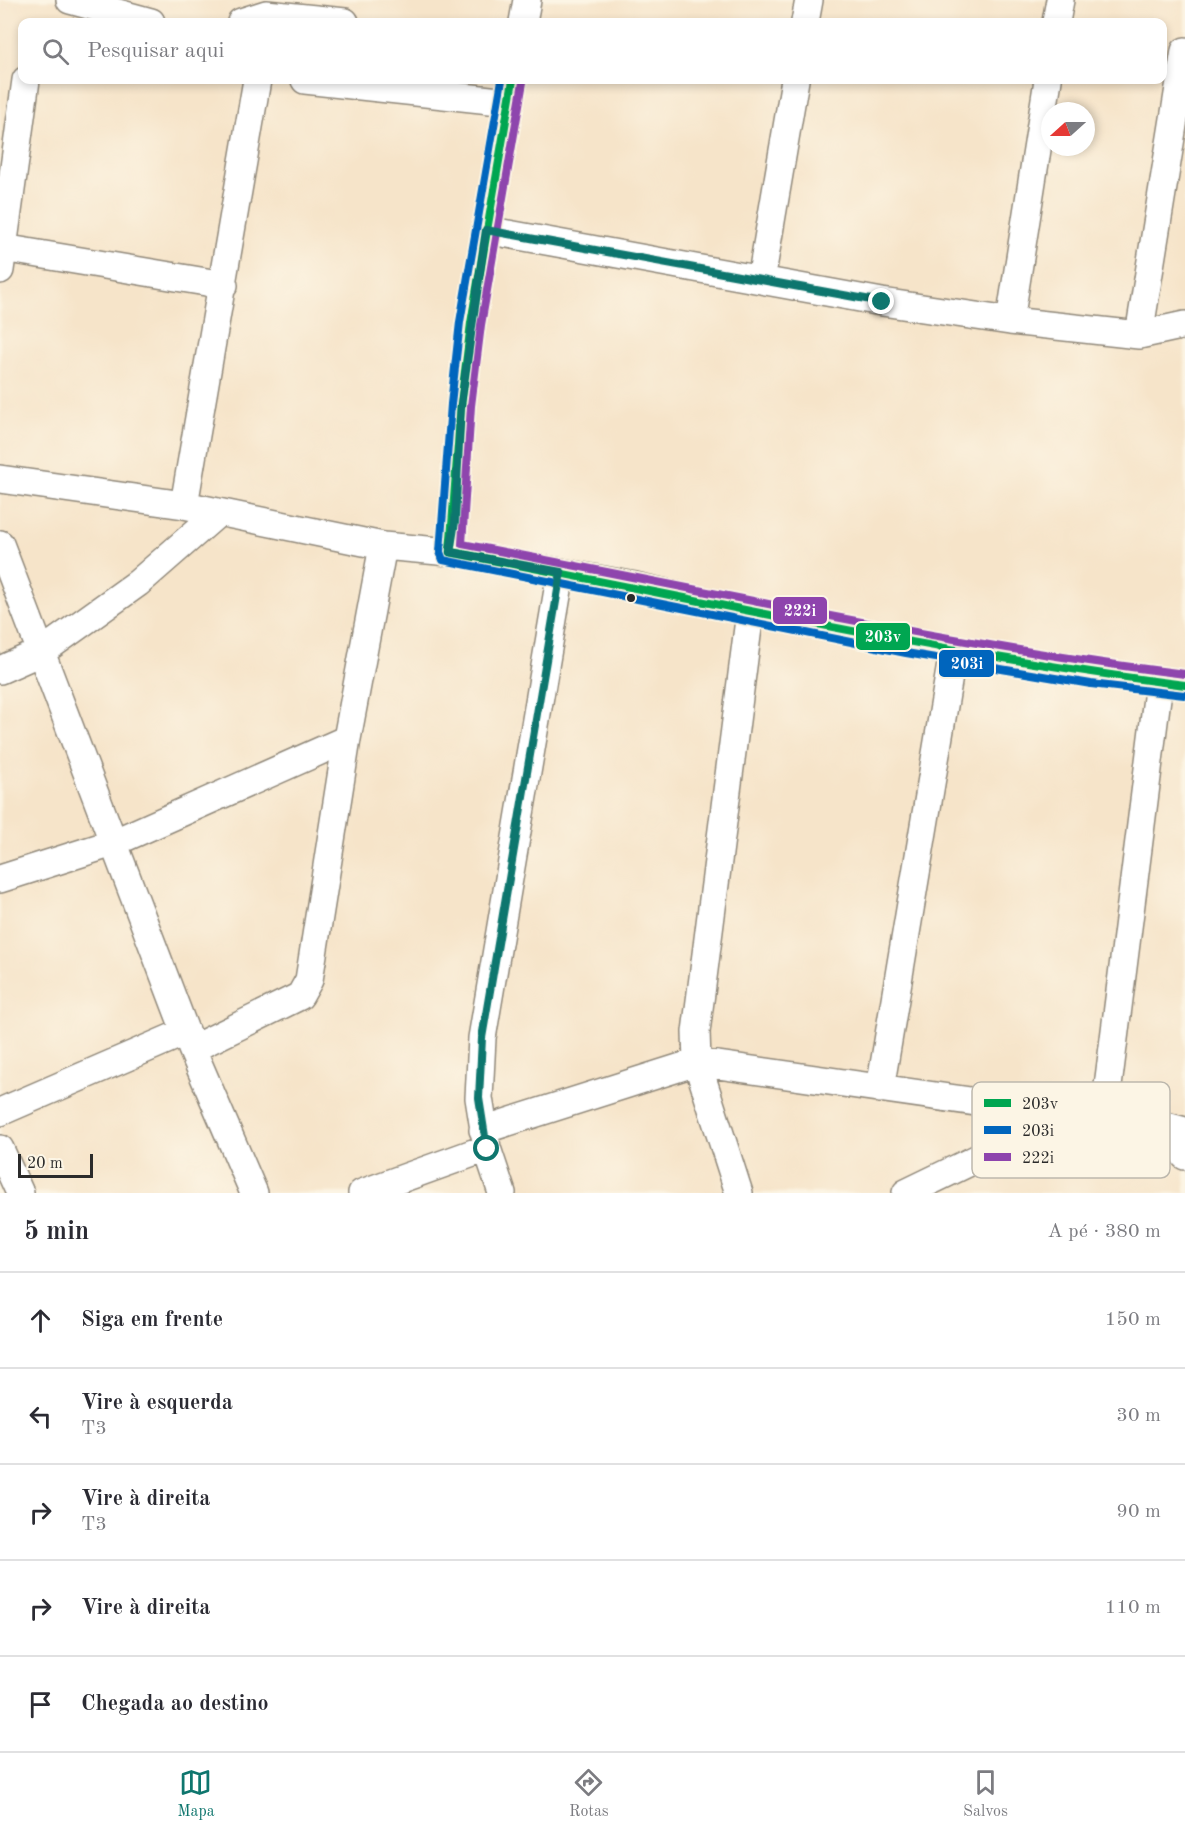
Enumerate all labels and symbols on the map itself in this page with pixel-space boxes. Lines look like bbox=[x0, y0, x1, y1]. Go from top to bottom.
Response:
north arrow bbox=[1041, 102, 1095, 156]
route end bbox=[868, 288, 894, 314]
unlabelled marker bbox=[625, 592, 637, 604]
line badge: 222i bbox=[772, 596, 828, 625]
text: 222i bbox=[784, 604, 817, 620]
line badge: 203v bbox=[855, 622, 911, 651]
text: 203v bbox=[865, 630, 901, 646]
line badge: 203i bbox=[938, 649, 995, 678]
text: 203i bbox=[951, 657, 984, 673]
legend bbox=[972, 1082, 1170, 1178]
text: 203v bbox=[1022, 1097, 1059, 1113]
text: 203i bbox=[1022, 1124, 1054, 1140]
route start bbox=[473, 1135, 499, 1161]
scale bar bbox=[18, 1151, 93, 1178]
text: 222i bbox=[1022, 1151, 1054, 1167]

